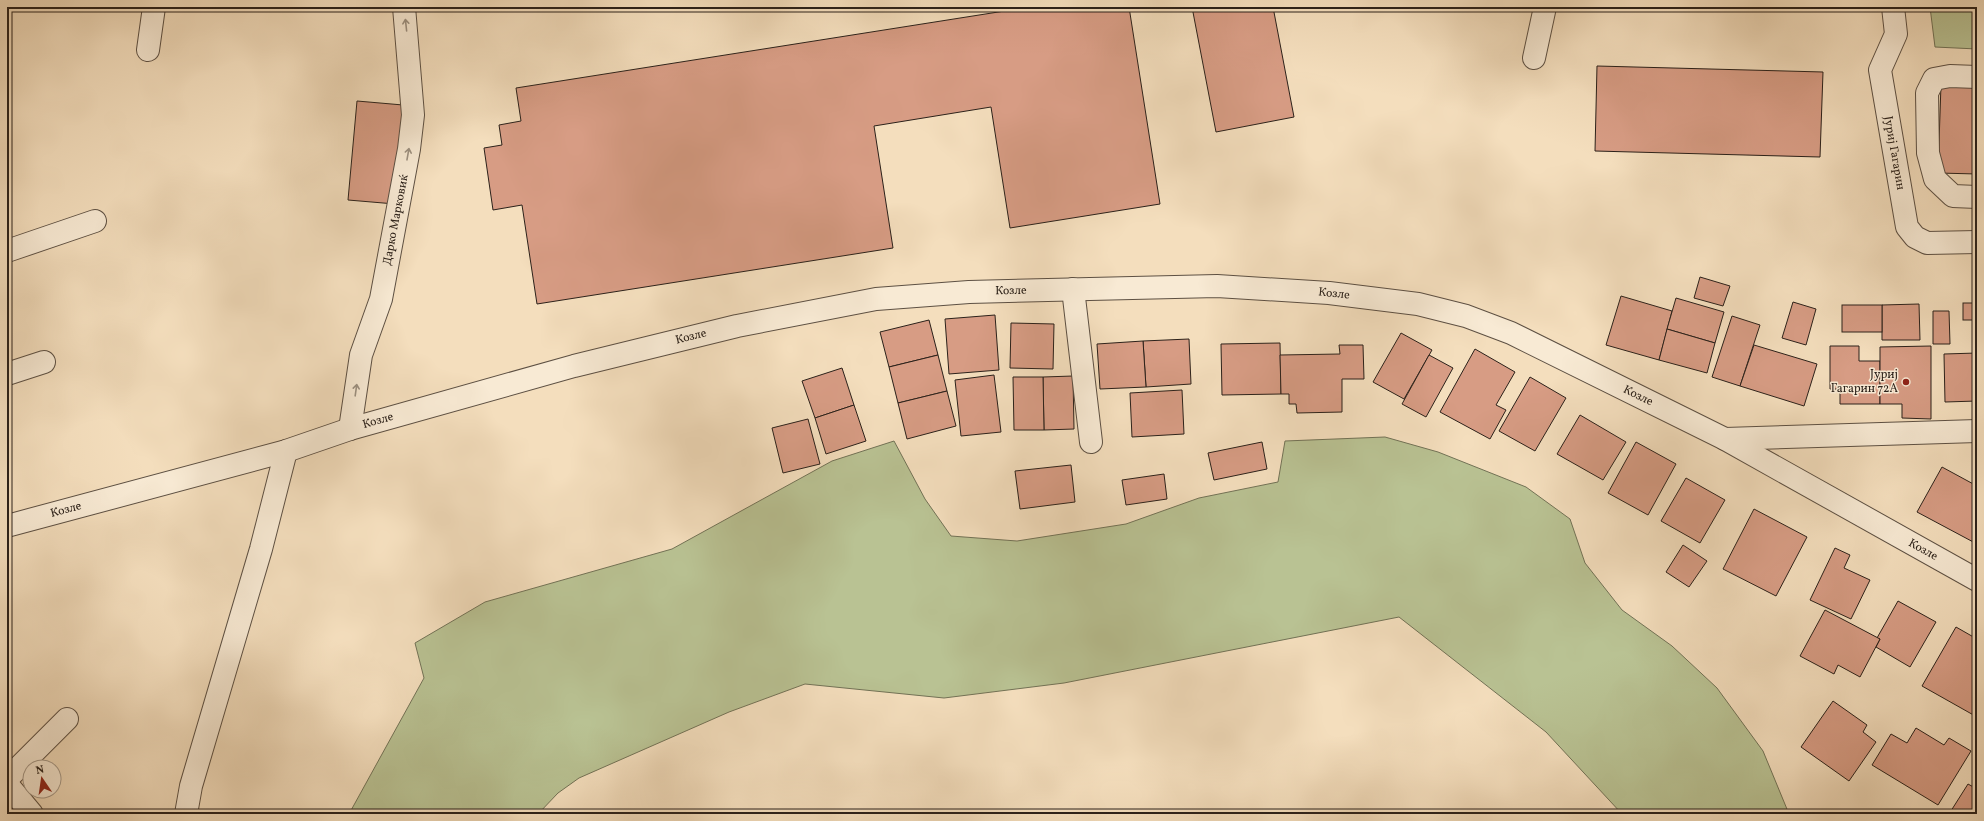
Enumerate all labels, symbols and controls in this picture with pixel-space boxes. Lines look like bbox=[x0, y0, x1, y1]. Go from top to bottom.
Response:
one-way arrow bbox=[402, 19, 410, 32]
street label: Јуриј Гагарин bbox=[1880, 115, 1908, 191]
one-way arrow bbox=[404, 148, 412, 161]
street label: Дарко Марковиќ bbox=[379, 173, 413, 267]
street label: Козле bbox=[995, 283, 1027, 299]
street label: Козле bbox=[1318, 284, 1351, 304]
street label: Козле bbox=[674, 325, 709, 349]
place label: Јуриј Гагарин 72А bbox=[1831, 367, 1899, 397]
marker: Јуриј Гагарин 72А bbox=[1901, 377, 1911, 387]
street label: Козле bbox=[1620, 382, 1656, 410]
one-way arrow bbox=[352, 384, 360, 397]
street label: Козле bbox=[361, 409, 396, 433]
street label: Козле bbox=[49, 498, 84, 522]
street label: Козле bbox=[1905, 535, 1941, 565]
north arrow bbox=[22, 759, 62, 799]
text: N bbox=[35, 763, 46, 779]

